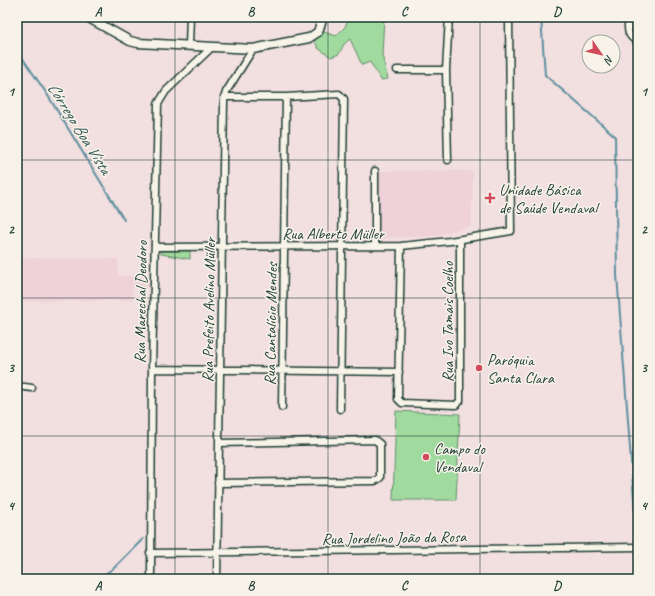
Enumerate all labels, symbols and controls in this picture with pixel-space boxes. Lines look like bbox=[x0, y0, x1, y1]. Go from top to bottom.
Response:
text: A bbox=[95, 4, 103, 20]
text: B bbox=[248, 4, 256, 20]
text: C bbox=[401, 4, 409, 20]
text: D bbox=[553, 4, 562, 20]
north arrow bbox=[581, 34, 621, 74]
text: N bbox=[600, 53, 617, 68]
water label: Córrego Boa Vista bbox=[43, 79, 117, 180]
text: 1 bbox=[8, 84, 16, 100]
text: 1 bbox=[641, 84, 649, 100]
place label: Unidade Básica de Saúde Vendaval bbox=[499, 180, 601, 218]
marker: Unidade Básica de Saúde Vendaval bbox=[484, 192, 496, 204]
text: 2 bbox=[8, 222, 15, 238]
text: 2 bbox=[641, 222, 648, 238]
street label: Rua Alberto Müller bbox=[282, 224, 385, 244]
street label: Rua Prefeito Avelino Müller bbox=[198, 236, 220, 383]
street label: Rua Marechal Deodoro bbox=[130, 239, 152, 364]
street label: Rua Ivo Tamais Coelho bbox=[438, 260, 458, 382]
street label: Rua Cantalício Mendes bbox=[260, 261, 282, 386]
place label: Paróquia Santa Clara bbox=[487, 350, 555, 388]
text: 3 bbox=[8, 360, 15, 376]
text: 3 bbox=[641, 360, 648, 376]
marker: Paróquia Santa Clara bbox=[474, 363, 484, 373]
place label: Campo do Vendaval bbox=[434, 439, 486, 477]
marker: Campo do Vendaval bbox=[421, 452, 431, 462]
text: 4 bbox=[8, 498, 16, 514]
text: 4 bbox=[641, 498, 649, 514]
street label: Rua Jordelino João da Rosa bbox=[322, 527, 467, 549]
text: A bbox=[95, 578, 103, 594]
text: B bbox=[248, 578, 256, 594]
text: C bbox=[401, 578, 409, 594]
text: D bbox=[553, 578, 562, 594]

